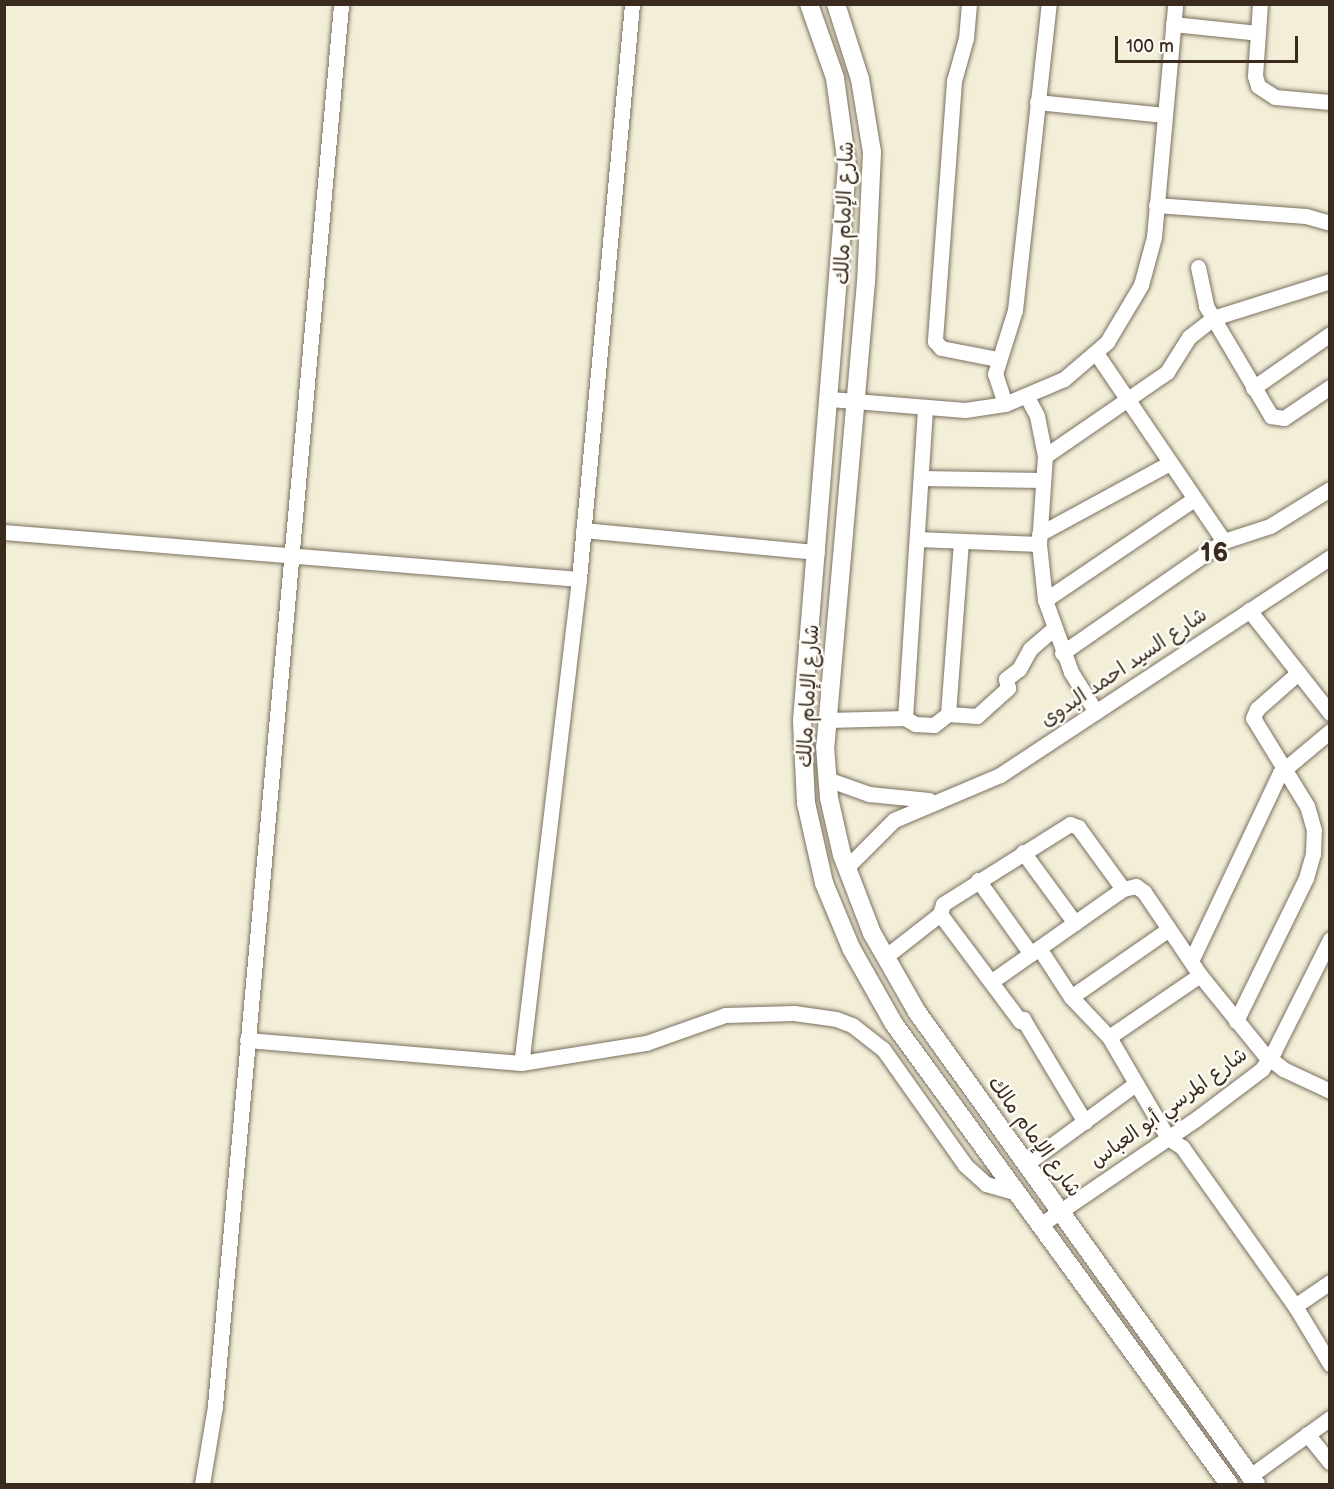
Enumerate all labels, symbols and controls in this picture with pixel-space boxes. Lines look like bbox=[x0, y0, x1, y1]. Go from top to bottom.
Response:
scale bar bbox=[1118, 24, 1301, 62]
text: 100 m bbox=[1126, 36, 1174, 57]
street label: شارع الإمام مالك bbox=[831, 141, 859, 285]
district label: 16 bbox=[1200, 538, 1230, 570]
street label: شارع السيد احمد البدوى bbox=[1036, 603, 1212, 733]
street label: شارع الإمام مالك bbox=[793, 624, 825, 768]
street label: شارع المرسي أبو العباس bbox=[1086, 1043, 1252, 1173]
street label: شارع الإمام مالك bbox=[982, 1072, 1086, 1202]

